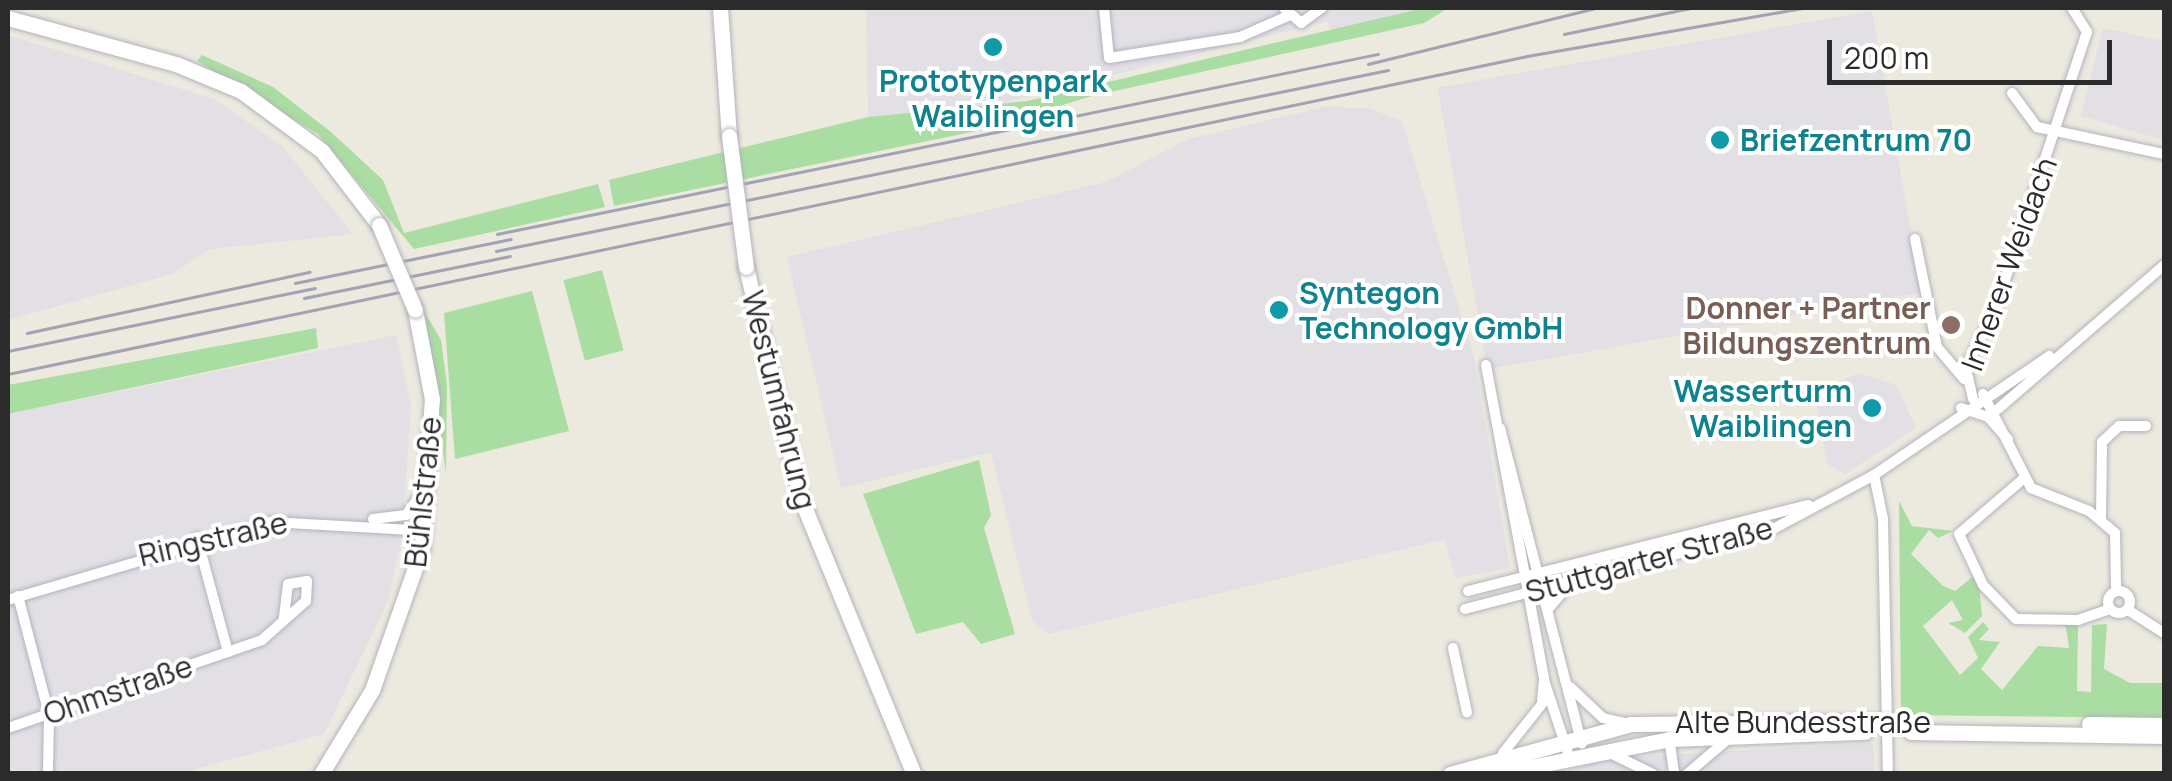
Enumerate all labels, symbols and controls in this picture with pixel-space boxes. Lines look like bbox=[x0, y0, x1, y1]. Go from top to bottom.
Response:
scale bar bbox=[1832, 20, 2117, 82]
marker: Prototypenpark Waiblingen bbox=[982, 36, 1004, 58]
text: 200 m bbox=[1844, 37, 1929, 78]
place label: Prototypenpark Waiblingen bbox=[879, 63, 1107, 134]
place label: Briefzentrum 70 bbox=[1740, 122, 1972, 158]
marker: Briefzentrum 70 bbox=[1709, 129, 1731, 151]
street label: Innerer Weidach bbox=[1954, 152, 2064, 376]
place label: Syntegon Technology GmbH bbox=[1299, 275, 1563, 346]
street label: Westumfahrung bbox=[734, 287, 824, 513]
place label: Donner + Partner Bildungszentrum bbox=[1683, 290, 1931, 360]
marker: Syntegon Technology GmbH bbox=[1268, 299, 1290, 321]
marker: Donner + Partner Bildungszentrum bbox=[1940, 314, 1962, 336]
place label: Wasserturm Waiblingen bbox=[1674, 373, 1852, 444]
marker: Wasserturm Waiblingen bbox=[1861, 397, 1883, 419]
street label: Bühlstraße bbox=[397, 415, 449, 569]
street label: Ringstraße bbox=[135, 504, 291, 574]
street label: Stuttgarter Straße bbox=[1521, 510, 1777, 610]
street label: Ohmstraße bbox=[39, 648, 197, 732]
street label: Alte Bundesstraße bbox=[1675, 704, 1931, 740]

